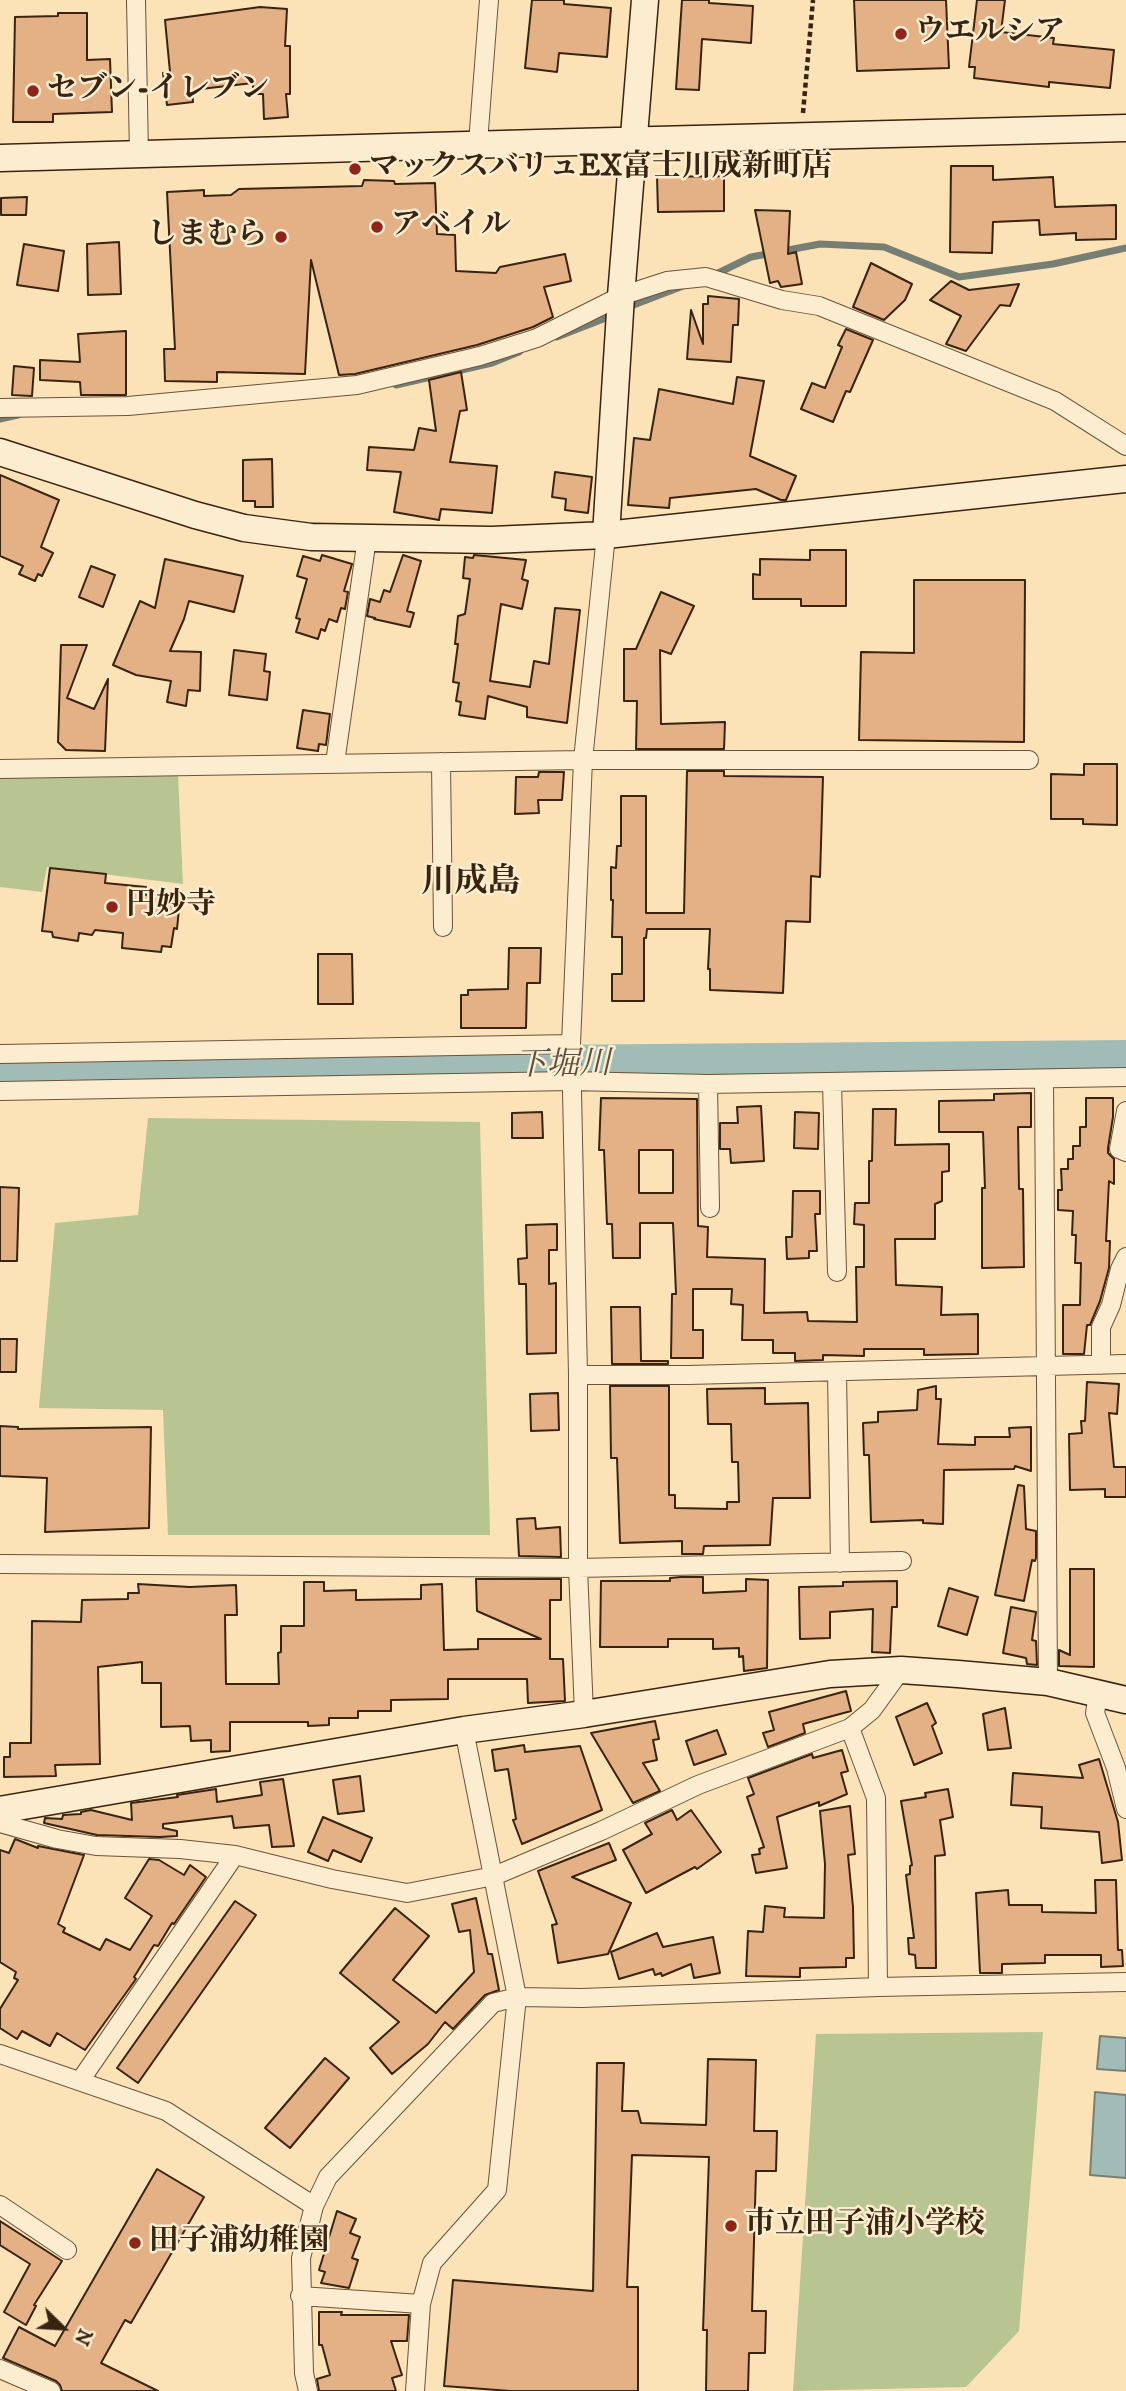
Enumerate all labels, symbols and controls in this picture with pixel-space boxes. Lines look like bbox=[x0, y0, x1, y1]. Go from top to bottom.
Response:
place label: ウエルシア bbox=[915, 16, 1065, 52]
marker: ウエルシア bbox=[893, 26, 909, 42]
place label: セブン-イレブン bbox=[47, 73, 269, 109]
marker: セブン-イレブン bbox=[25, 83, 41, 99]
place label: マックスバリュEX富士川成新町店 bbox=[369, 151, 832, 187]
marker: マックスバリュEX富士川成新町店 bbox=[347, 161, 363, 177]
place label: アベイル bbox=[391, 209, 511, 245]
place label: しまむら bbox=[147, 219, 267, 255]
marker: アベイル bbox=[369, 219, 385, 235]
marker: しまむら bbox=[273, 229, 289, 245]
district label: 川成島 bbox=[422, 864, 520, 904]
place label: 円妙寺 bbox=[126, 889, 216, 925]
marker: 円妙寺 bbox=[104, 899, 120, 915]
water label: 下堀川 bbox=[515, 1047, 611, 1087]
place label: 市立田子浦小学校 bbox=[745, 2208, 985, 2244]
marker: 市立田子浦小学校 bbox=[723, 2218, 739, 2234]
place label: 田子浦幼稚園 bbox=[149, 2225, 329, 2261]
marker: 田子浦幼稚園 bbox=[127, 2235, 143, 2251]
north arrow bbox=[28, 2293, 98, 2363]
text: N bbox=[69, 2325, 96, 2349]

